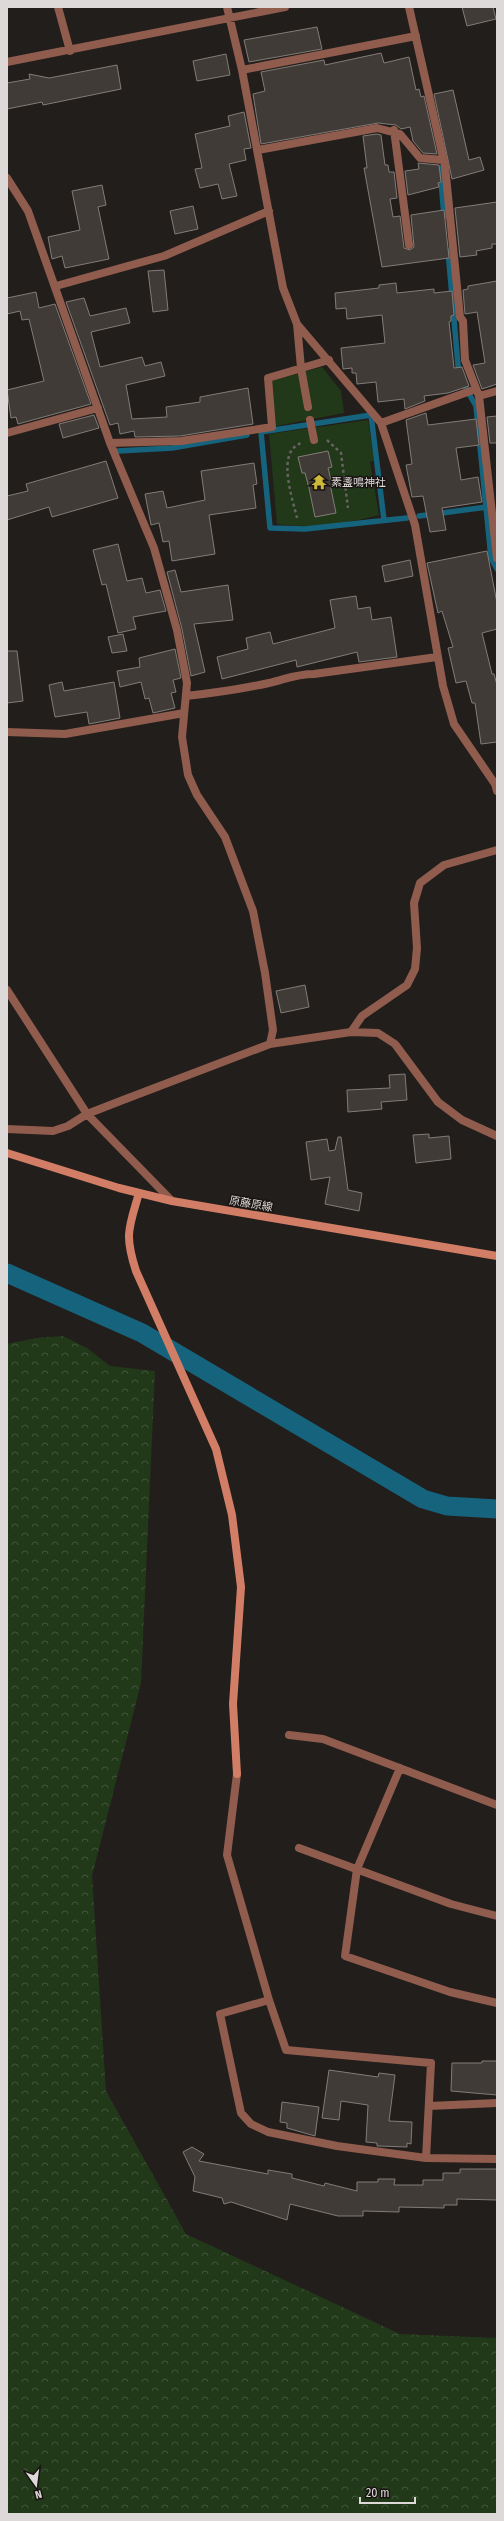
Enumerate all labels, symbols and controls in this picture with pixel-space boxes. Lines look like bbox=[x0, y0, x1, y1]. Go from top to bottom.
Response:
temple icon: 素盞鳴神社 bbox=[310, 473, 328, 491]
place label: 素盞鳴神社 bbox=[331, 476, 386, 489]
street label: 原藤原線 bbox=[228, 1194, 274, 1214]
north arrow bbox=[16, 2465, 56, 2505]
scale bar bbox=[360, 2479, 415, 2505]
text: 20 m bbox=[366, 2486, 390, 2500]
text: N bbox=[34, 2487, 43, 2501]

